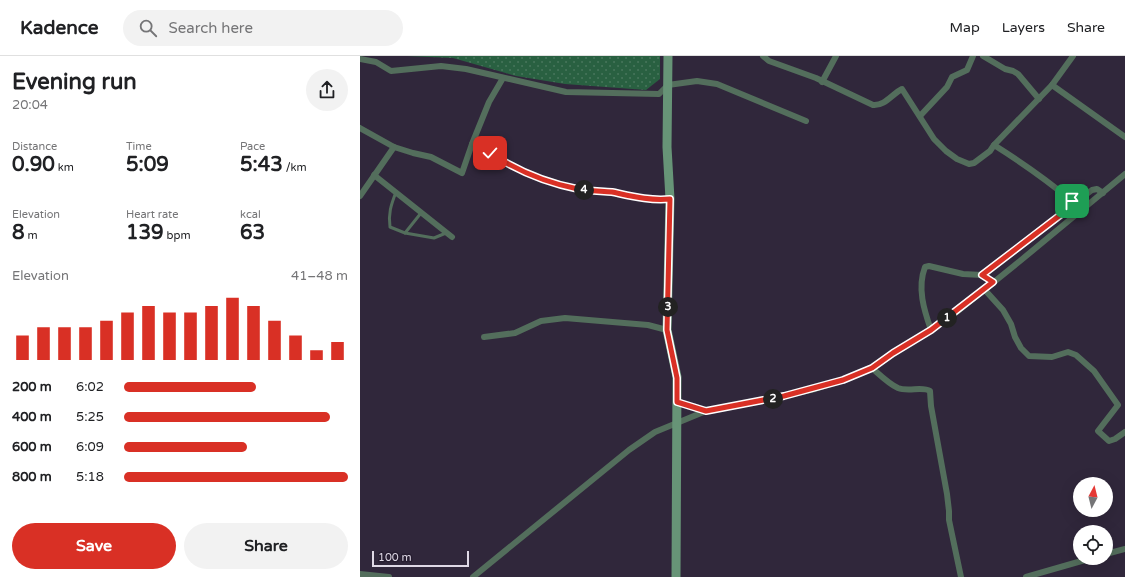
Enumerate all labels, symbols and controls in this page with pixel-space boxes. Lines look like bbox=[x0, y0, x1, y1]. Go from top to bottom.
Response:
search box bbox=[123, 10, 403, 46]
text: Kadence bbox=[20, 17, 99, 39]
icon: search bbox=[137, 17, 159, 39]
text: Search here bbox=[169, 19, 253, 37]
text: Map bbox=[950, 19, 980, 36]
text: Layers bbox=[1002, 19, 1045, 36]
text: Share bbox=[1067, 19, 1105, 36]
text: Evening run bbox=[12, 69, 137, 95]
button: share bbox=[306, 69, 348, 111]
text: 20:04 bbox=[12, 97, 48, 113]
pin bbox=[473, 136, 507, 170]
text: Distance bbox=[12, 140, 57, 153]
text: Time bbox=[126, 140, 152, 153]
text: Pace bbox=[240, 140, 265, 153]
icon: check bbox=[479, 142, 501, 164]
text: 0.90 bbox=[12, 153, 55, 177]
text: 5:09 bbox=[126, 153, 169, 177]
text: 5:43 bbox=[240, 153, 283, 177]
text: km bbox=[55, 161, 74, 174]
text: /km bbox=[283, 161, 307, 174]
pin: 4 bbox=[574, 180, 594, 200]
text: 4 bbox=[581, 183, 587, 196]
pin bbox=[1055, 184, 1089, 218]
icon: arrive bbox=[1061, 190, 1083, 212]
text: Elevation bbox=[12, 208, 60, 221]
text: Heart rate bbox=[126, 208, 178, 221]
text: kcal bbox=[240, 208, 261, 221]
text: 8 bbox=[12, 221, 25, 245]
text: 139 bbox=[126, 221, 164, 245]
text: 63 bbox=[240, 221, 265, 245]
text: m bbox=[25, 229, 38, 242]
text: bpm bbox=[164, 229, 191, 242]
text: Elevation bbox=[12, 268, 69, 284]
text: 41–48 m bbox=[291, 268, 348, 284]
pin: 3 bbox=[658, 297, 678, 317]
text: 3 bbox=[665, 300, 671, 313]
pin: 1 bbox=[937, 308, 957, 328]
text: 1 bbox=[944, 311, 950, 324]
text: 200 m bbox=[12, 379, 52, 395]
text: 6:02 bbox=[76, 379, 104, 395]
pin: 2 bbox=[763, 389, 783, 409]
text: 2 bbox=[770, 392, 776, 405]
text: 400 m bbox=[12, 409, 52, 425]
text: 5:25 bbox=[76, 409, 104, 425]
text: 600 m bbox=[12, 439, 52, 455]
text: 6:09 bbox=[76, 439, 104, 455]
text: 800 m bbox=[12, 469, 52, 485]
text: 5:18 bbox=[76, 469, 104, 485]
north arrow bbox=[1073, 477, 1113, 517]
map controls bbox=[1073, 477, 1113, 565]
button: Save bbox=[12, 523, 176, 569]
button: Share bbox=[184, 523, 348, 569]
button: locate bbox=[1073, 525, 1113, 565]
scale bar bbox=[372, 549, 469, 568]
text: 100 m bbox=[378, 551, 412, 564]

